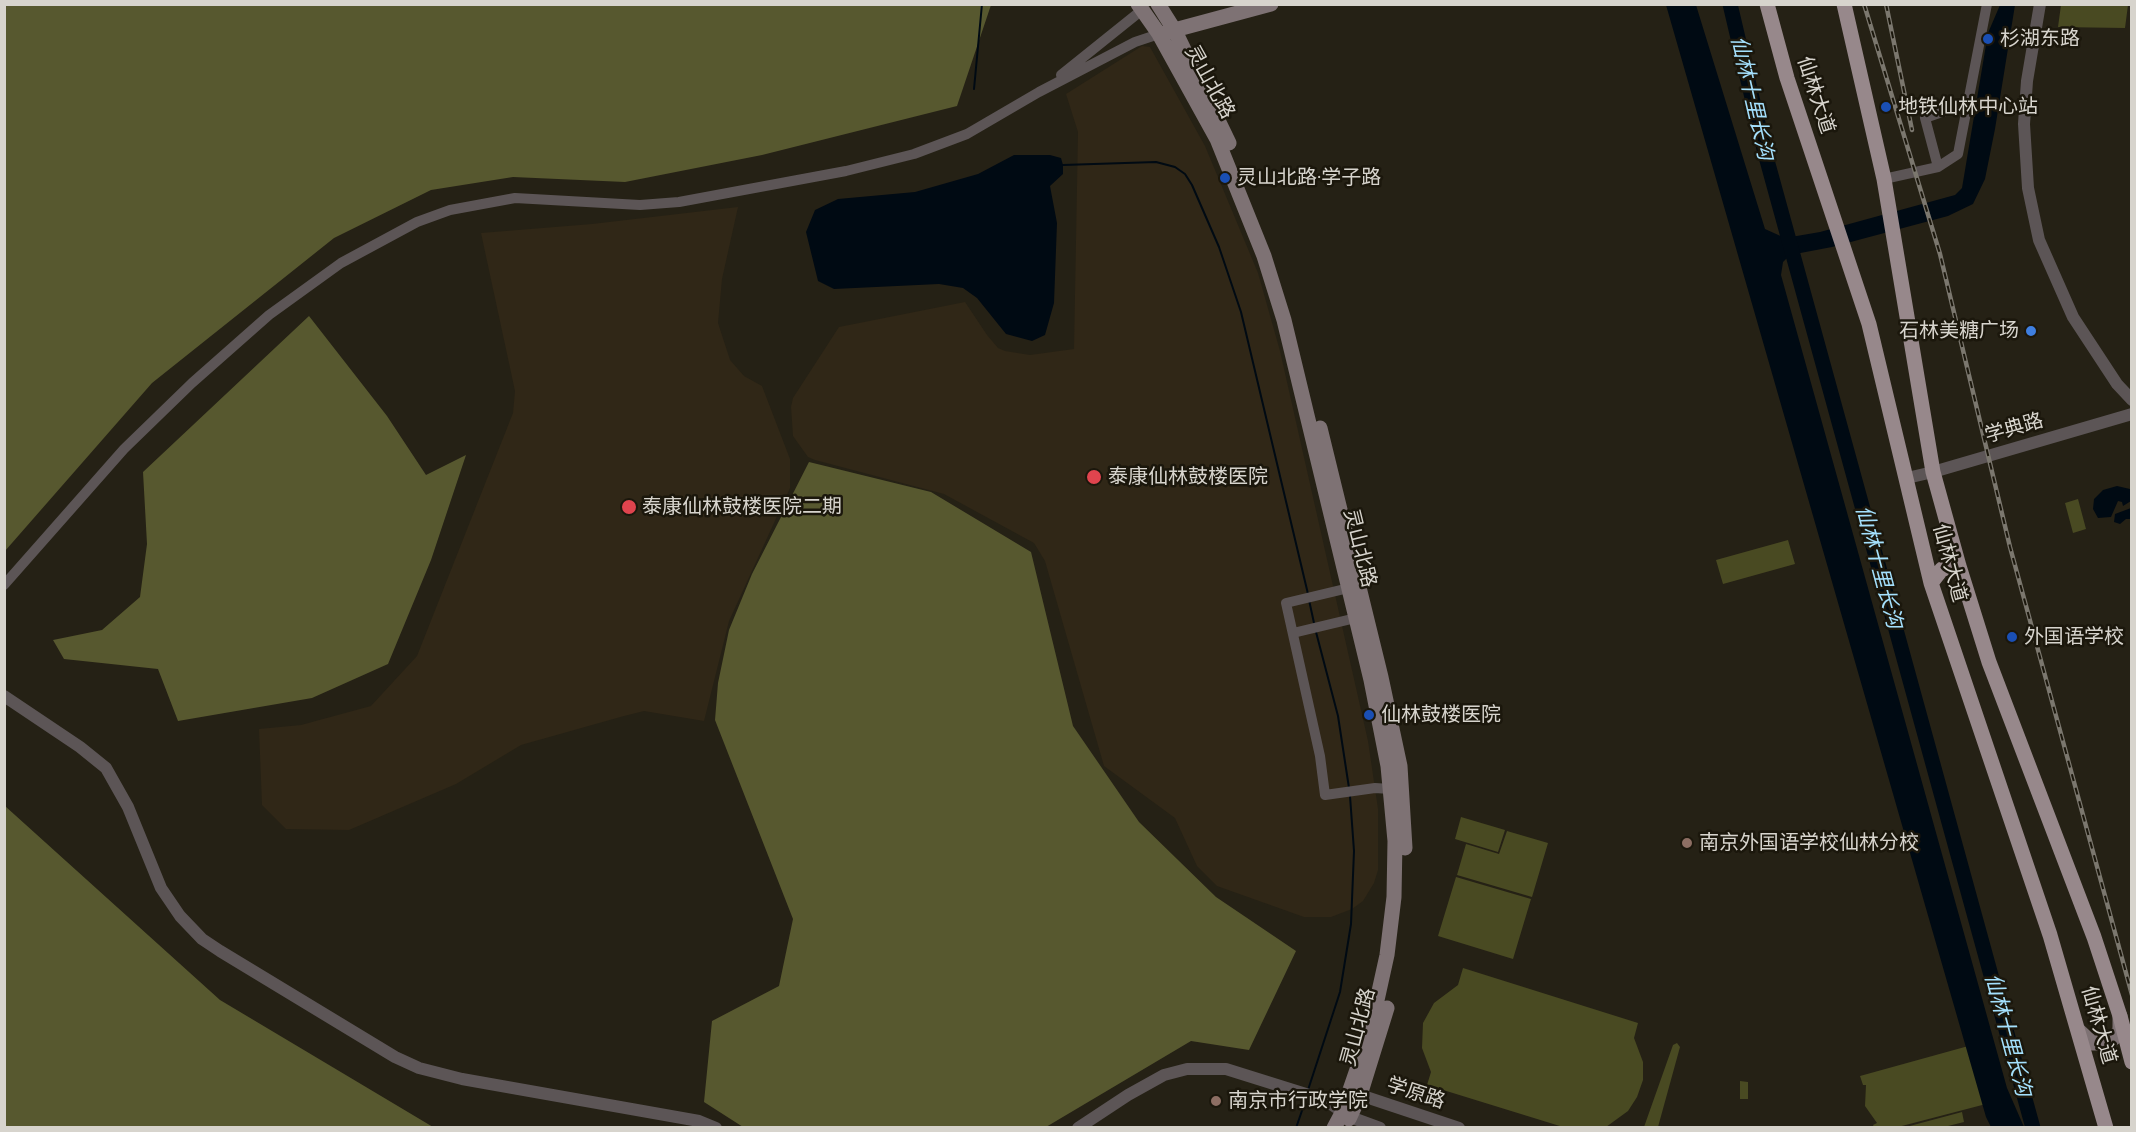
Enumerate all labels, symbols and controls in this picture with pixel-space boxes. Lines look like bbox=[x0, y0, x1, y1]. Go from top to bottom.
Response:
place label: 杉湖东路 bbox=[2000, 27, 2080, 51]
marker: 杉湖东路 bbox=[1981, 32, 1995, 46]
water label: 仙林十里长沟 bbox=[1726, 34, 1778, 162]
street label: 灵山北路 bbox=[1180, 41, 1240, 123]
street label: 仙林大道 bbox=[1792, 53, 1840, 137]
place label: 地铁仙林中心站 bbox=[1898, 95, 2038, 119]
marker: 地铁仙林中心站 bbox=[1879, 100, 1893, 114]
place label: 灵山北路·学子路 bbox=[1237, 166, 1381, 190]
marker: 灵山北路·学子路 bbox=[1218, 171, 1232, 185]
place label: 石林美糖广场 bbox=[1899, 319, 2019, 343]
marker: 石林美糖广场 bbox=[2024, 324, 2038, 338]
street label: 学典路 bbox=[1982, 408, 2046, 448]
place label: 泰康仙林鼓楼医院 bbox=[1108, 465, 1268, 489]
marker: 泰康仙林鼓楼医院 bbox=[1085, 468, 1103, 486]
place label: 泰康仙林鼓楼医院二期 bbox=[642, 495, 842, 519]
marker: 泰康仙林鼓楼医院二期 bbox=[620, 498, 638, 516]
water label: 仙林十里长沟 bbox=[1851, 503, 1907, 631]
street label: 灵山北路 bbox=[1339, 506, 1381, 590]
street label: 仙林大道 bbox=[1928, 521, 1972, 605]
place label: 外国语学校 bbox=[2024, 625, 2124, 649]
marker: 外国语学校 bbox=[2005, 630, 2019, 644]
place label: 仙林鼓楼医院 bbox=[1381, 703, 1501, 727]
marker: 仙林鼓楼医院 bbox=[1362, 708, 1376, 722]
place label: 南京外国语学校仙林分校 bbox=[1699, 831, 1919, 855]
marker: 南京外国语学校仙林分校 bbox=[1680, 836, 1694, 850]
water label: 仙林十里长沟 bbox=[1980, 971, 2036, 1099]
street label: 仙林大道 bbox=[2076, 983, 2122, 1067]
street label: 灵山北路 bbox=[1336, 985, 1380, 1069]
street label: 学原路 bbox=[1384, 1072, 1448, 1114]
place label: 南京市行政学院 bbox=[1228, 1089, 1368, 1113]
marker: 南京市行政学院 bbox=[1209, 1094, 1223, 1108]

